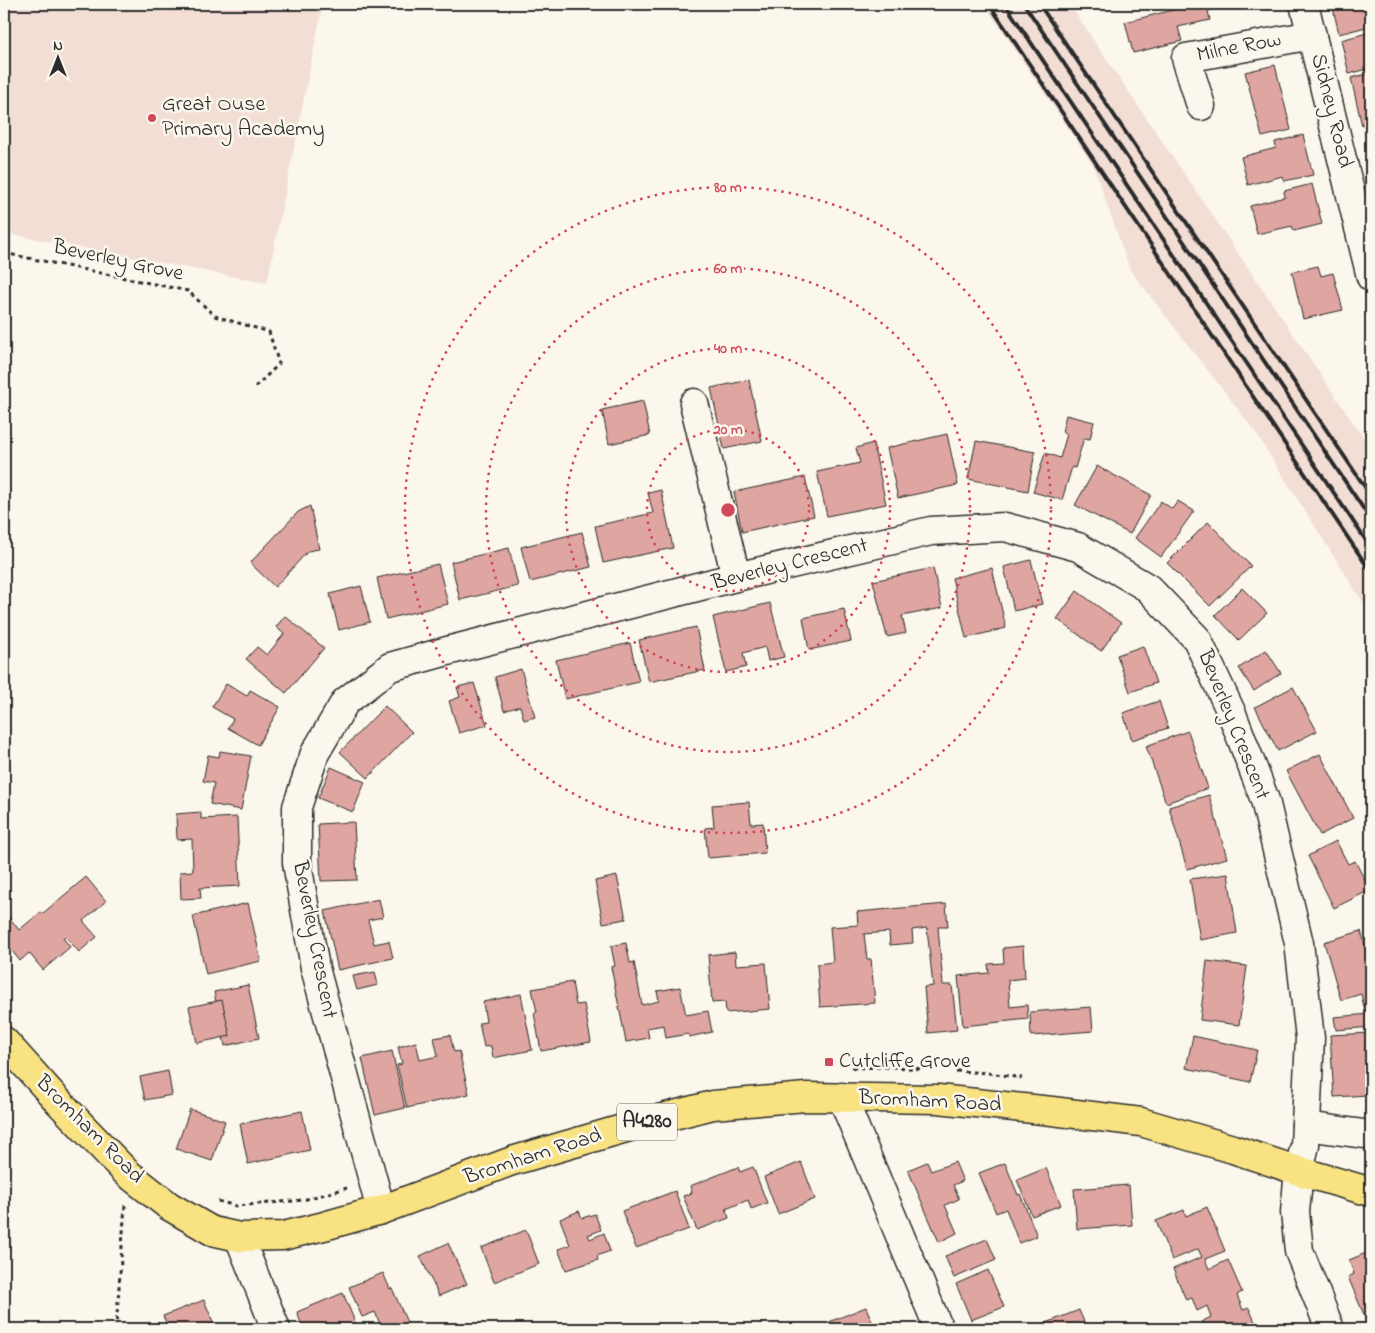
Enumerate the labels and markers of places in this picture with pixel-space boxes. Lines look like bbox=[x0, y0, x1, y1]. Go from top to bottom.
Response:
place label: Great Ouse Primary Academy bbox=[162, 89, 324, 147]
marker: Great Ouse Primary Academy bbox=[146, 112, 158, 124]
centre of rings bbox=[719, 501, 737, 519]
place label: Cutcliffe Grove bbox=[839, 1046, 971, 1078]
marker: Cutcliffe Grove bbox=[823, 1056, 835, 1068]

